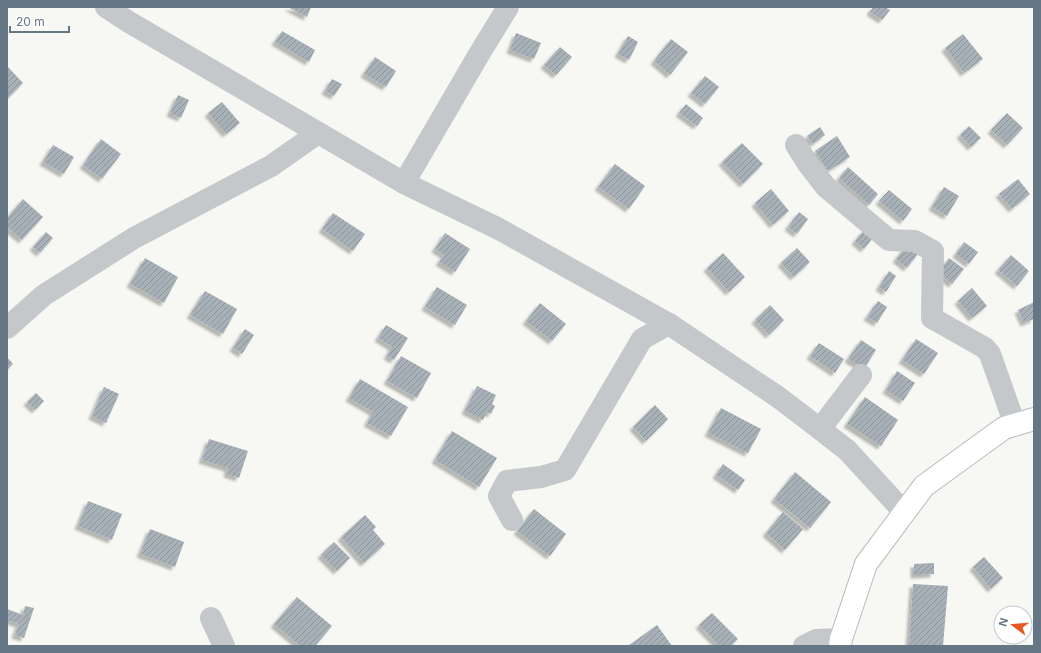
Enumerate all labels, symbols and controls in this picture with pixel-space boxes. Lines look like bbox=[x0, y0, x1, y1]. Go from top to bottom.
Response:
scale bar bbox=[10, 8, 69, 34]
text: 20 m bbox=[16, 14, 45, 29]
north arrow bbox=[993, 605, 1033, 645]
text: N bbox=[996, 616, 1011, 628]

